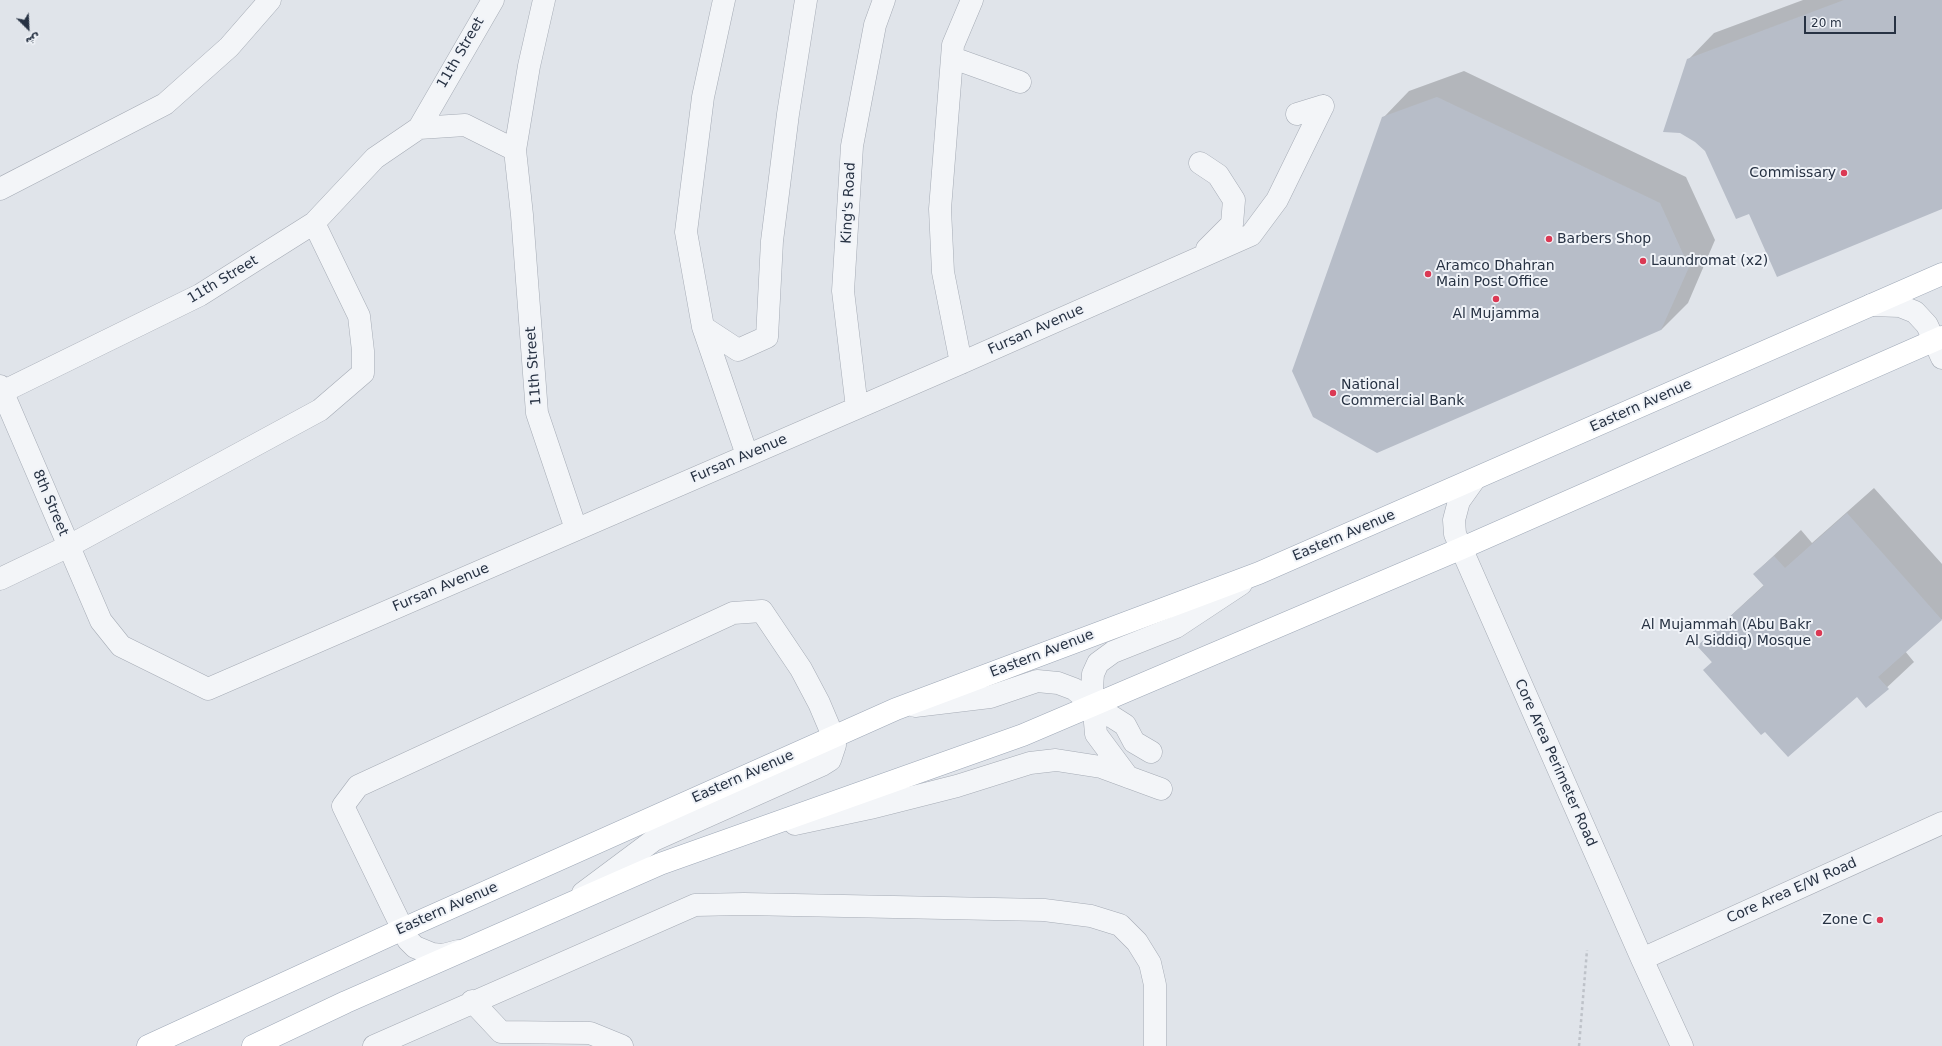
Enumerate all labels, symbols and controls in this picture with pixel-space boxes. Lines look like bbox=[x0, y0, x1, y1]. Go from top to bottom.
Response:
north arrow bbox=[8, 8, 48, 48]
scale bar bbox=[1806, 8, 1898, 34]
street label: 11th Street bbox=[434, 15, 488, 91]
text: 20 m bbox=[1811, 16, 1842, 30]
text: ش bbox=[24, 30, 43, 48]
street label: King's Road bbox=[838, 162, 860, 244]
place label: Commissary bbox=[1749, 165, 1836, 181]
marker: Commissary bbox=[1839, 168, 1849, 178]
place label: Barbers Shop bbox=[1557, 231, 1651, 247]
marker: Barbers Shop bbox=[1544, 234, 1554, 244]
street label: 11th Street bbox=[185, 252, 261, 308]
place label: Laundromat (x2) bbox=[1651, 253, 1768, 269]
marker: Laundromat (x2) bbox=[1638, 256, 1648, 266]
place label: Aramco Dhahran Main Post Office bbox=[1436, 258, 1555, 290]
marker: Aramco Dhahran Main Post Office bbox=[1423, 269, 1433, 279]
marker: Al Mujamma bbox=[1491, 294, 1501, 304]
street label: Fursan Avenue bbox=[985, 301, 1087, 359]
place label: Al Mujamma bbox=[1452, 306, 1540, 322]
street label: 11th Street bbox=[523, 326, 545, 406]
street label: Eastern Avenue bbox=[1587, 376, 1695, 436]
place label: National Commercial Bank bbox=[1341, 377, 1464, 410]
marker: National Commercial Bank bbox=[1328, 388, 1338, 398]
street label: Fursan Avenue bbox=[688, 431, 790, 487]
street label: 8th Street bbox=[29, 467, 71, 539]
street label: Eastern Avenue bbox=[1290, 507, 1398, 565]
street label: Fursan Avenue bbox=[390, 560, 492, 616]
place label: Al Mujammah (Abu Bakr Al Siddiq) Mosque bbox=[1641, 617, 1811, 650]
street label: Eastern Avenue bbox=[988, 627, 1096, 681]
marker: Al Mujammah (Abu Bakr Al Siddiq) Mosque bbox=[1814, 628, 1824, 638]
street label: Core Area Perimeter Road bbox=[1510, 677, 1600, 849]
street label: Eastern Avenue bbox=[689, 747, 797, 807]
street label: Core Area E/W Road bbox=[1724, 855, 1860, 927]
street label: Eastern Avenue bbox=[393, 879, 501, 939]
place label: Zone C bbox=[1822, 912, 1872, 928]
marker: Zone C bbox=[1875, 915, 1885, 925]

